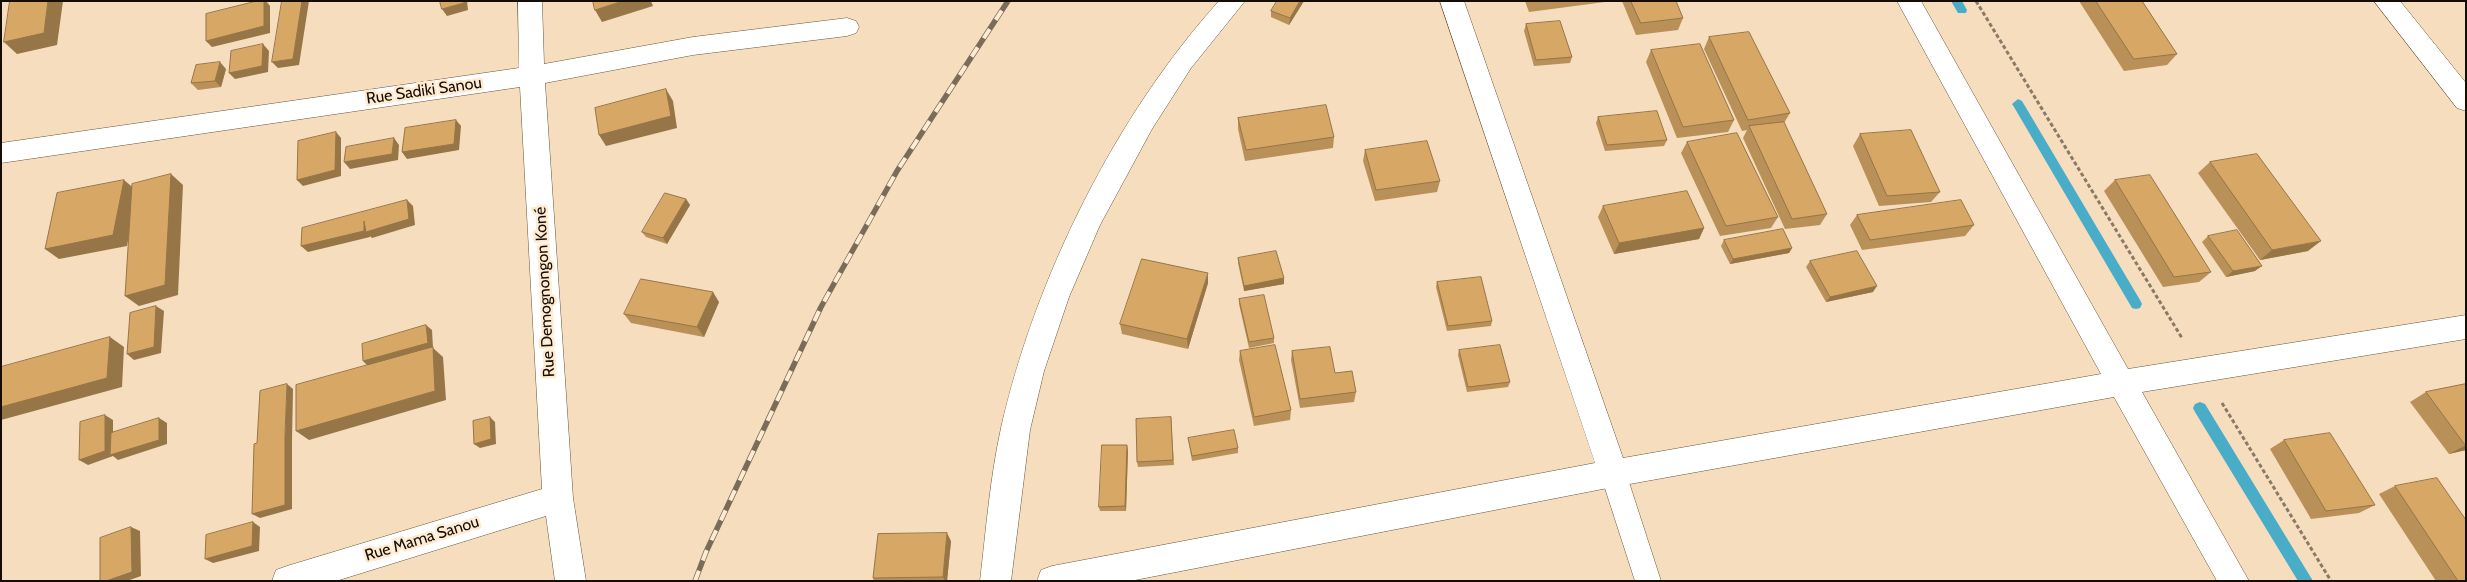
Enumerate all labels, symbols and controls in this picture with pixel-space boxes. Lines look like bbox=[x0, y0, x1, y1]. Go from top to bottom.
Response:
street label: Rue Sadiki Sanou bbox=[365, 73, 483, 109]
street label: Rue Demognongon Koné bbox=[531, 206, 559, 378]
street label: Rue Mama Sanou bbox=[362, 512, 482, 566]

